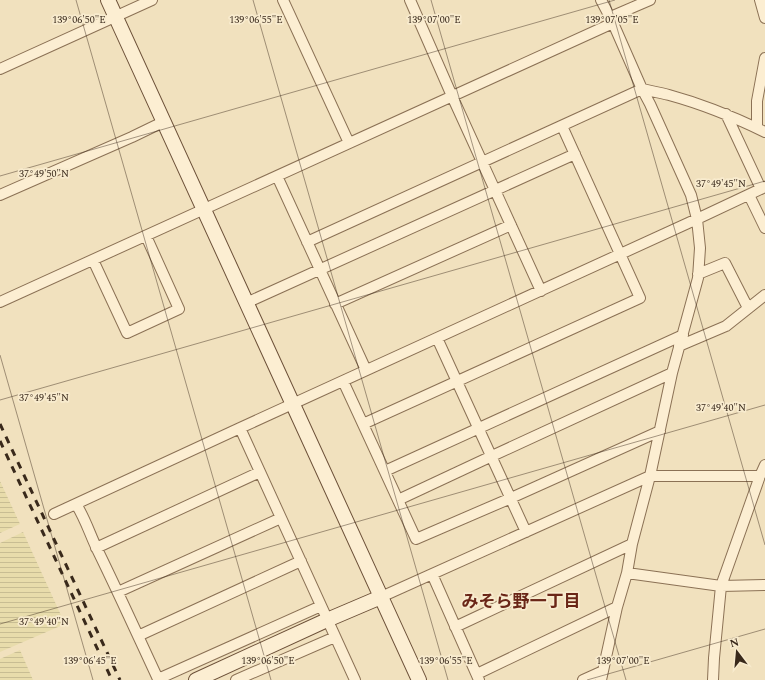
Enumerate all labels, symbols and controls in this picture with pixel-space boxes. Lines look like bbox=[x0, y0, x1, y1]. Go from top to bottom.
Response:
text: 139°06'50"E bbox=[52, 12, 106, 28]
text: 139°06'55"E bbox=[229, 12, 283, 28]
text: 139°07'00"E bbox=[407, 12, 461, 28]
text: 139°07'05"E bbox=[585, 12, 639, 28]
text: 37°49'50"N bbox=[19, 166, 69, 182]
text: 37°49'45"N bbox=[696, 176, 746, 192]
text: 37°49'45"N bbox=[19, 390, 69, 406]
text: 37°49'40"N bbox=[696, 400, 746, 416]
district label: みそら野一丁目 bbox=[462, 589, 581, 615]
text: 37°49'40"N bbox=[19, 614, 69, 630]
north arrow bbox=[717, 632, 757, 672]
text: N bbox=[728, 633, 741, 652]
text: 139°06'45"E bbox=[63, 653, 117, 669]
text: 139°06'50"E bbox=[241, 653, 295, 669]
text: 139°06'55"E bbox=[419, 653, 473, 669]
text: 139°07'00"E bbox=[596, 653, 650, 669]

